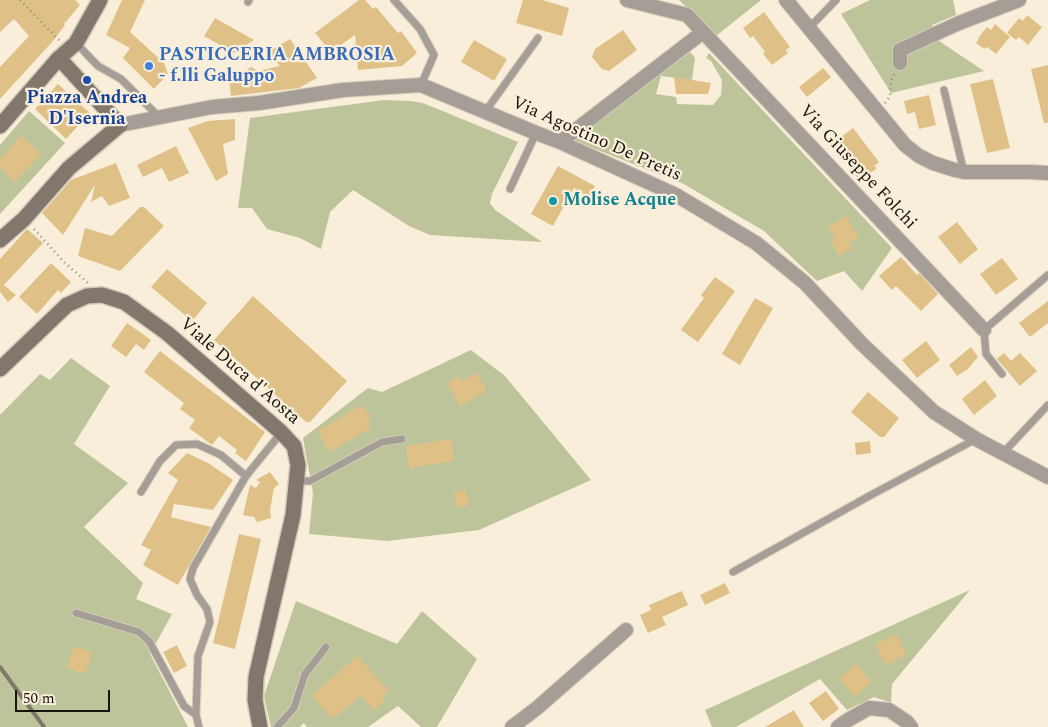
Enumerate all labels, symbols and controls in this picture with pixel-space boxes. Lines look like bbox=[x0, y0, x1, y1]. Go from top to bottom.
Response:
place label: PASTICCERIA AMBROSIA - f.lli Galuppo bbox=[159, 45, 395, 88]
marker: PASTICCERIA AMBROSIA - f.lli Galuppo bbox=[143, 60, 155, 72]
marker: Piazza Andrea D'Isernia bbox=[81, 74, 93, 86]
place label: Piazza Andrea D'Isernia bbox=[27, 88, 147, 130]
street label: Via Agostino De Pretis bbox=[508, 93, 684, 187]
street label: Via Giuseppe Folchi bbox=[794, 101, 920, 235]
place label: Molise Acque bbox=[563, 190, 676, 212]
marker: Molise Acque bbox=[547, 195, 559, 207]
street label: Viale Duca d'Aosta bbox=[174, 314, 304, 430]
scale bar bbox=[18, 680, 112, 712]
text: 50 m bbox=[23, 687, 55, 710]

